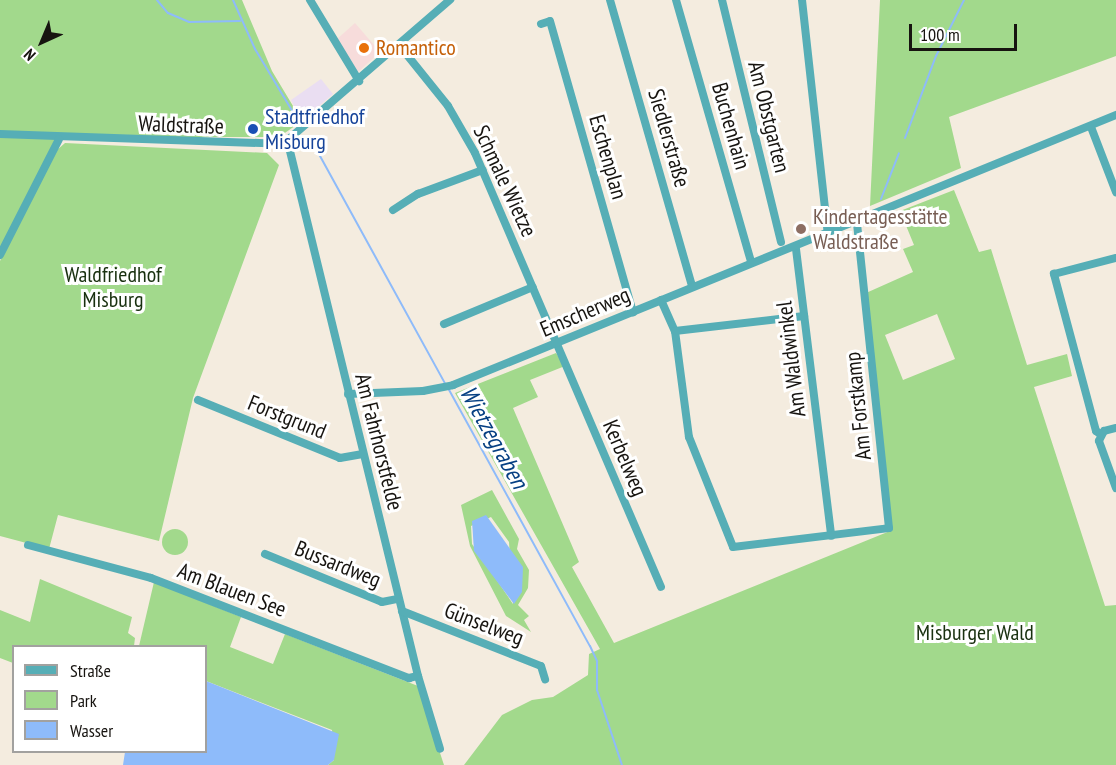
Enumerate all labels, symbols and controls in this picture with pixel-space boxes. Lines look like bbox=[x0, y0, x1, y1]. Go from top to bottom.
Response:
north arrow bbox=[12, 12, 72, 72]
scale bar bbox=[912, 12, 1020, 50]
text: 100 m bbox=[920, 23, 960, 46]
place label: Romantico bbox=[376, 35, 456, 61]
marker: Romantico bbox=[357, 41, 371, 55]
text: N bbox=[19, 45, 40, 65]
street label: Am Obstgarten bbox=[742, 59, 796, 175]
street label: Buchenhain bbox=[706, 80, 756, 172]
street label: Siedlerstraße bbox=[642, 86, 696, 190]
place label: Stadtfriedhof Misburg bbox=[265, 103, 365, 154]
street label: Waldstraße bbox=[138, 110, 224, 140]
street label: Eschenplan bbox=[583, 112, 633, 202]
street label: Schmale Wietze bbox=[468, 121, 542, 241]
marker: Stadtfriedhof Misburg bbox=[246, 122, 260, 136]
place label: Kindertagesstätte Waldstraße bbox=[813, 203, 948, 254]
marker: Kindertagesstätte Waldstraße bbox=[794, 222, 808, 236]
park label: Waldfriedhof Misburg bbox=[64, 261, 162, 312]
street label: Emscherweg bbox=[536, 281, 634, 343]
street label: Am Waldwinkel bbox=[771, 299, 811, 419]
street label: Am Forstkamp bbox=[839, 351, 877, 461]
street label: Am Fahrhorstfelde bbox=[349, 371, 409, 513]
water label: Wietzegraben bbox=[454, 380, 534, 494]
street label: Forstgrund bbox=[244, 389, 330, 445]
street label: Kerbelweg bbox=[597, 416, 653, 500]
street label: Bussardweg bbox=[291, 535, 385, 593]
street label: Am Blauen See bbox=[174, 557, 290, 623]
street label: Günselweg bbox=[441, 597, 527, 651]
park label: Misburger Wald bbox=[916, 620, 1034, 646]
legend bbox=[12, 645, 207, 753]
text: Straße bbox=[70, 659, 111, 682]
text: Park bbox=[70, 689, 97, 712]
text: Wasser bbox=[70, 719, 113, 742]

